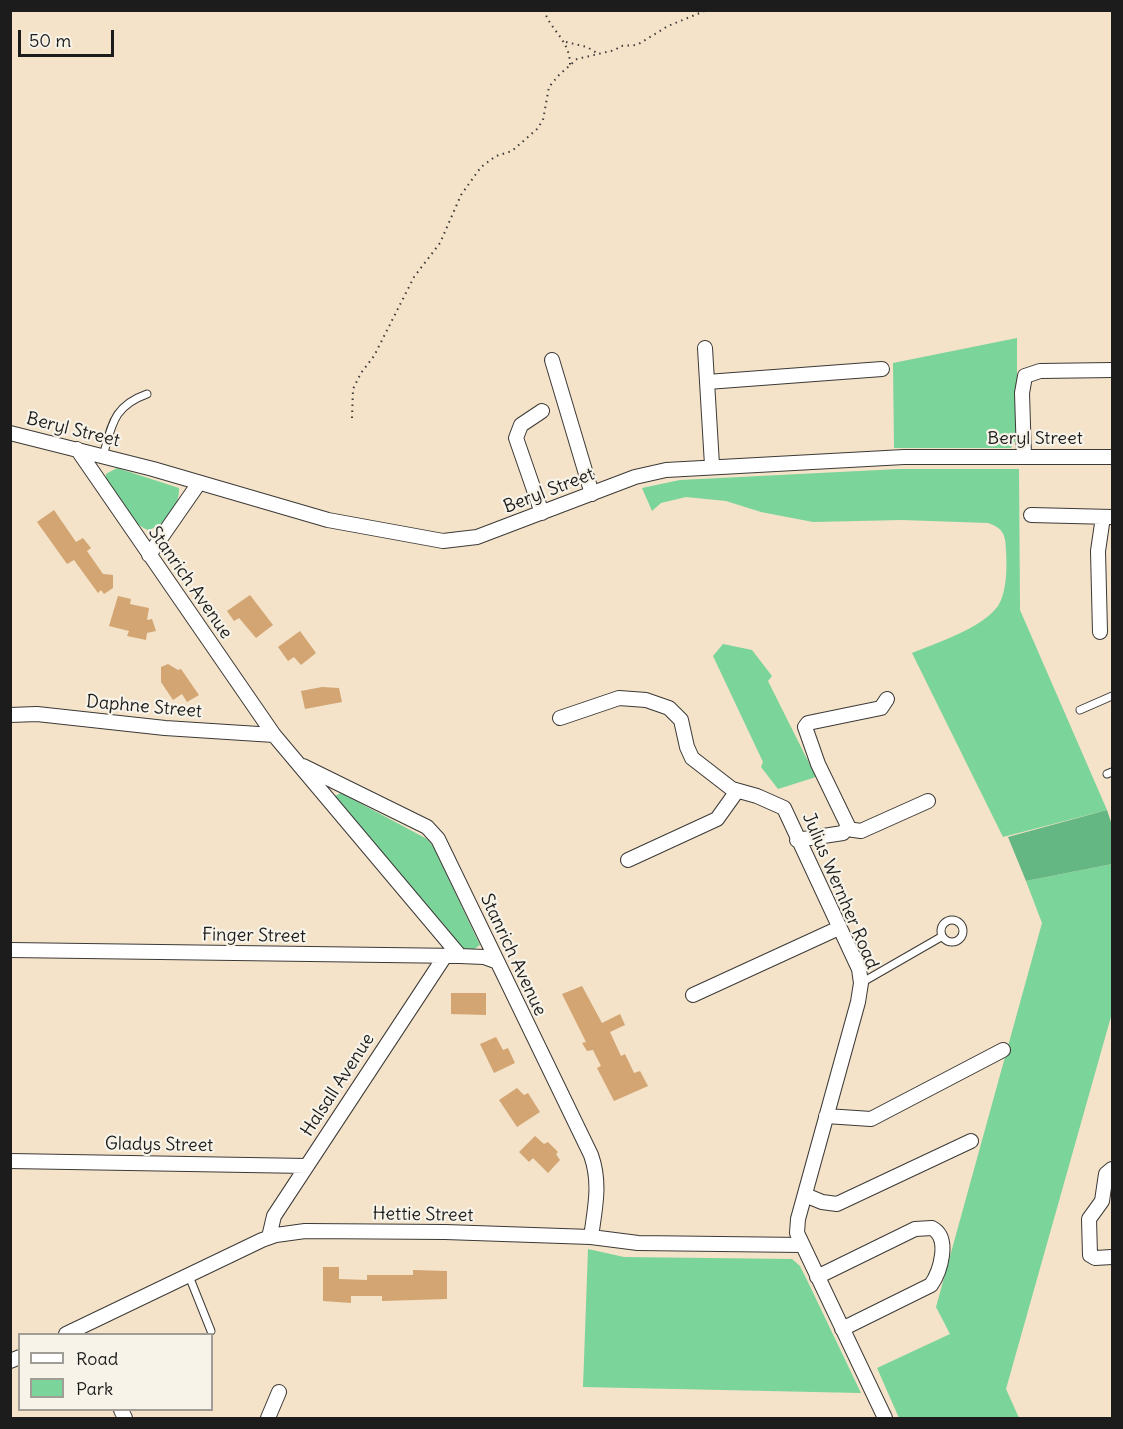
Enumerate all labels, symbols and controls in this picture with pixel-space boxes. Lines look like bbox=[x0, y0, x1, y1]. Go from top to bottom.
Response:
scale bar bbox=[21, 18, 117, 56]
text: 50 m bbox=[29, 29, 71, 52]
street label: Beryl Street bbox=[24, 408, 122, 452]
street label: Beryl Street bbox=[987, 428, 1083, 450]
street label: Beryl Street bbox=[501, 464, 597, 518]
street label: Stanrich Avenue bbox=[143, 523, 237, 643]
street label: Daphne Street bbox=[85, 691, 203, 723]
street label: Julius Wernher Road bbox=[797, 810, 883, 972]
street label: Stanrich Avenue bbox=[475, 891, 551, 1019]
street label: Finger Street bbox=[202, 924, 306, 948]
street label: Halsall Avenue bbox=[297, 1029, 379, 1141]
street label: Gladys Street bbox=[105, 1133, 213, 1157]
street label: Hettie Street bbox=[372, 1203, 474, 1227]
legend bbox=[18, 1333, 213, 1411]
text: Road bbox=[76, 1347, 118, 1370]
text: Park bbox=[76, 1377, 113, 1400]

